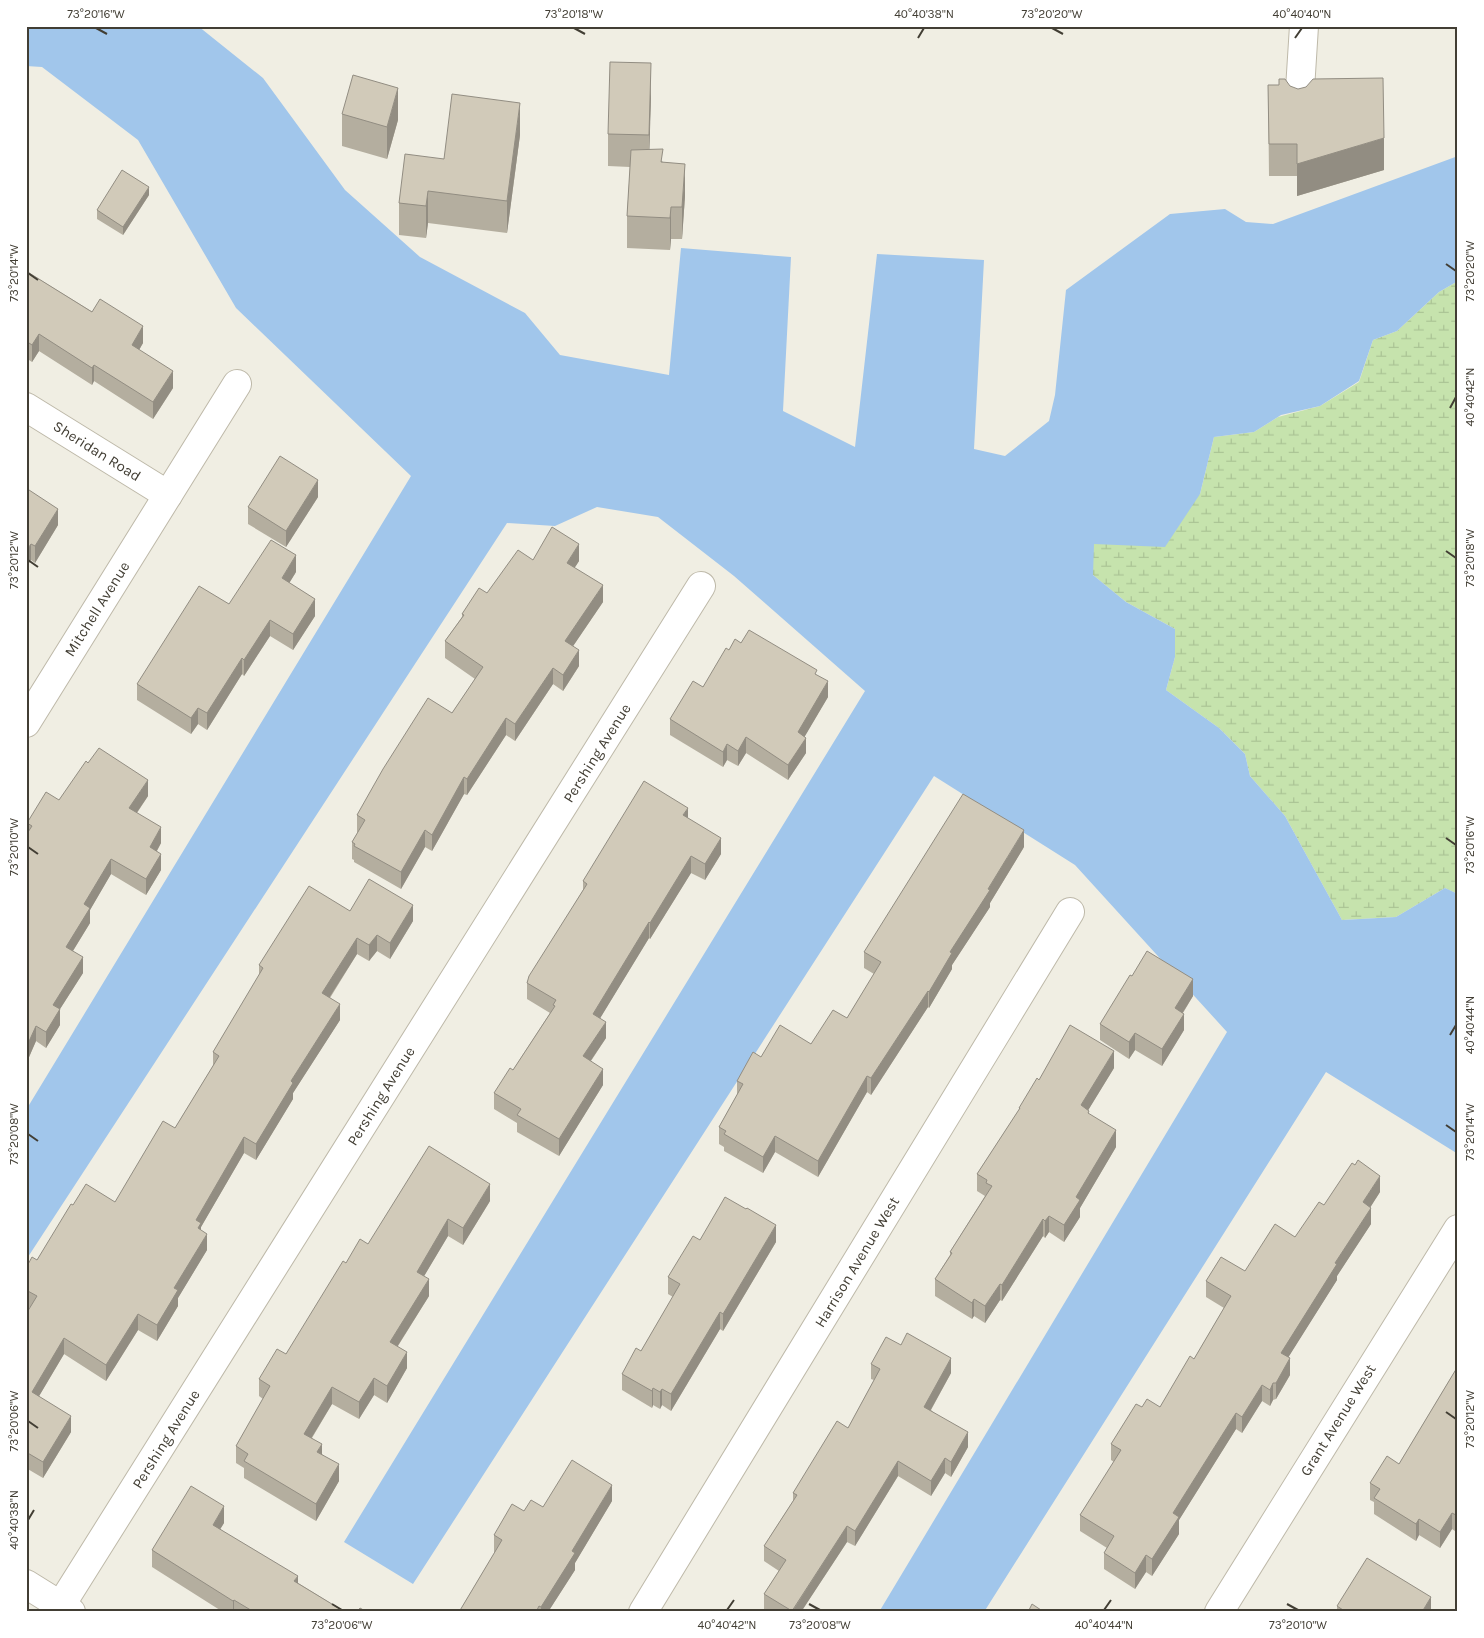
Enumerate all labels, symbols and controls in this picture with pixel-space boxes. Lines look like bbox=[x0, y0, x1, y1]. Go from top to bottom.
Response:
text: 73°20'16"W bbox=[67, 7, 125, 21]
text: 73°20'18"W bbox=[545, 7, 603, 21]
text: 40°40'38"N bbox=[894, 7, 954, 21]
text: 73°20'20"W bbox=[1022, 7, 1083, 21]
text: 40°40'40"N bbox=[1272, 7, 1332, 21]
text: 73°20'20"W bbox=[1463, 240, 1477, 301]
text: 73°20'14"W bbox=[7, 244, 21, 302]
text: 40°40'42"N bbox=[1463, 368, 1477, 426]
street label: Sheridan Road bbox=[50, 417, 144, 485]
text: 73°20'18"W bbox=[1463, 529, 1477, 587]
text: 73°20'12"W bbox=[7, 531, 21, 589]
street label: Mitchell Avenue bbox=[61, 558, 133, 660]
street label: Pershing Avenue bbox=[559, 700, 635, 806]
text: 73°20'16"W bbox=[1463, 816, 1477, 874]
text: 73°20'10"W bbox=[7, 818, 21, 876]
text: 40°40'44"N bbox=[1463, 996, 1477, 1054]
street label: Pershing Avenue bbox=[343, 1043, 419, 1149]
text: 73°20'08"W bbox=[7, 1103, 21, 1165]
text: 73°20'14"W bbox=[1463, 1103, 1477, 1161]
street label: Harrison Avenue West bbox=[811, 1193, 903, 1331]
street label: Grant Avenue West bbox=[1296, 1360, 1380, 1479]
street label: Pershing Avenue bbox=[128, 1386, 204, 1492]
text: 73°20'06"W bbox=[7, 1390, 21, 1451]
text: 73°20'12"W bbox=[1463, 1390, 1477, 1448]
text: 40°40'38"N bbox=[7, 1490, 21, 1550]
text: 73°20'06"W bbox=[312, 1618, 373, 1632]
text: 40°40'42"N bbox=[698, 1618, 756, 1632]
text: 73°20'08"W bbox=[789, 1618, 851, 1632]
text: 40°40'44"N bbox=[1075, 1618, 1133, 1632]
text: 73°20'10"W bbox=[1269, 1618, 1327, 1632]

